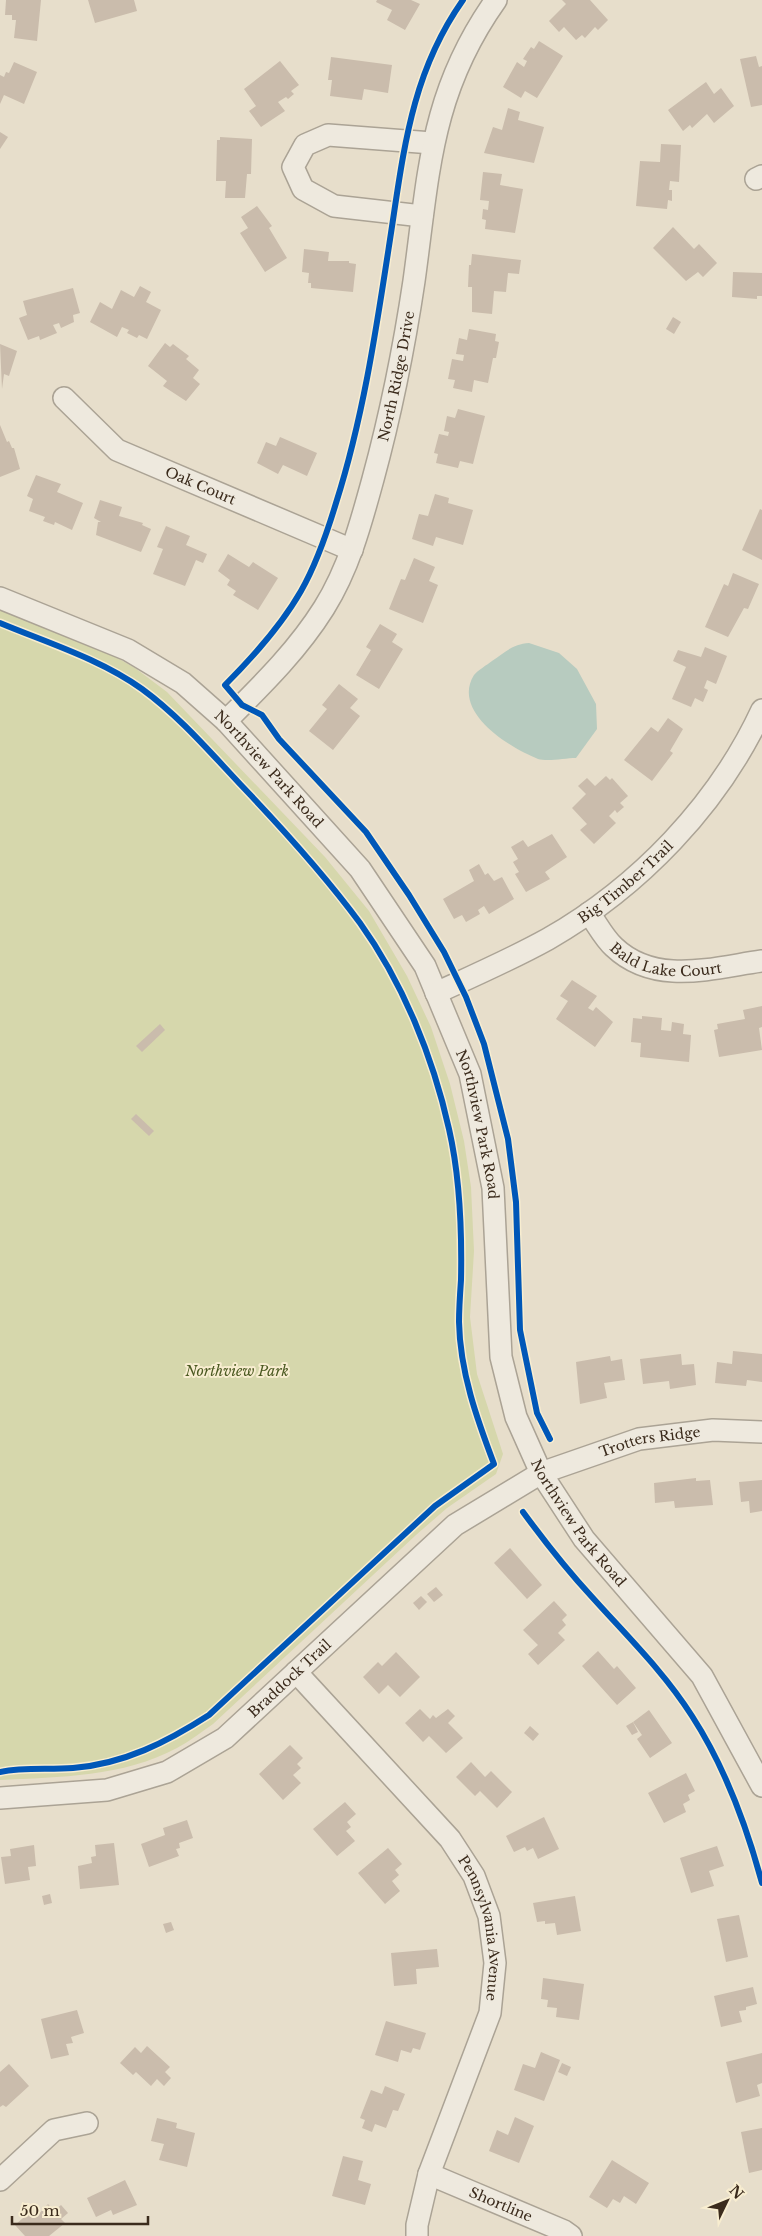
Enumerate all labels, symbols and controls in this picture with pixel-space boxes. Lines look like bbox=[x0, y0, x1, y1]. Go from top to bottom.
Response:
street label: North Ridge Drive bbox=[374, 310, 418, 443]
street label: Oak Court bbox=[162, 463, 239, 509]
street label: Northview Park Road bbox=[211, 706, 328, 832]
street label: Big Timber Trail bbox=[574, 836, 677, 927]
street label: Bald Lake Court bbox=[606, 939, 724, 980]
street label: Northview Park Road bbox=[452, 1047, 503, 1200]
park label: Northview Park bbox=[184, 1362, 289, 1380]
street label: Trotters Ridge bbox=[597, 1423, 701, 1461]
street label: Northview Park Road bbox=[527, 1456, 630, 1591]
street label: Braddock Trail bbox=[244, 1635, 335, 1721]
street label: Pennsylvania Avenue bbox=[454, 1852, 504, 2002]
north arrow bbox=[702, 2176, 752, 2226]
text: N bbox=[725, 2181, 748, 2203]
street label: Shortline bbox=[467, 2183, 535, 2226]
scale bar bbox=[12, 2194, 149, 2226]
text: 50 m bbox=[20, 2201, 60, 2220]

